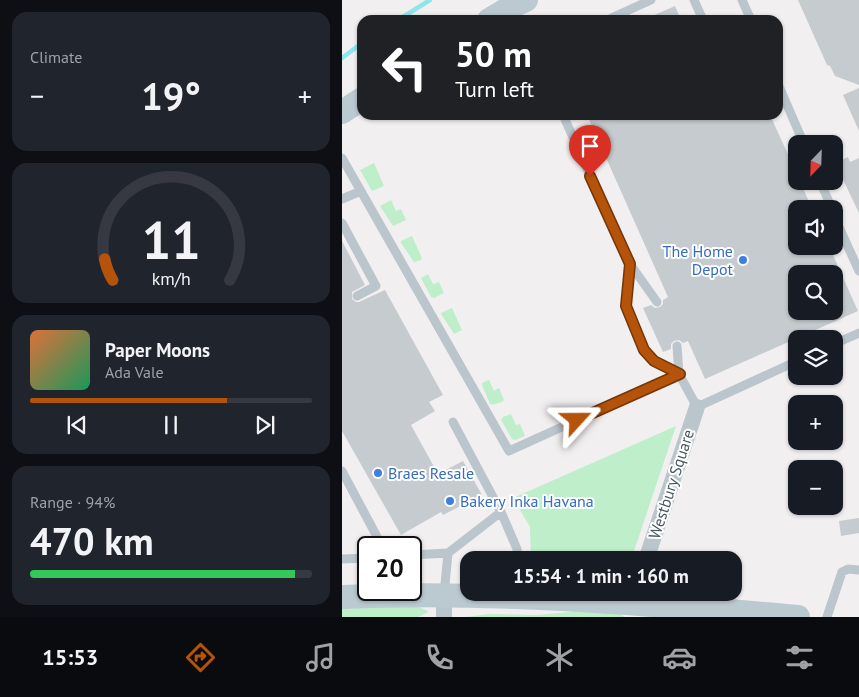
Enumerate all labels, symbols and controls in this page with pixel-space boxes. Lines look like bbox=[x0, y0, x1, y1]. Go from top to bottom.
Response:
text: 50 m bbox=[455, 31, 532, 77]
icon: left bbox=[372, 35, 437, 100]
text: Climate bbox=[30, 47, 82, 67]
text: 19° bbox=[141, 71, 201, 120]
text: Turn left bbox=[455, 75, 534, 103]
text: − bbox=[30, 77, 44, 114]
text: + bbox=[298, 77, 312, 114]
pin bbox=[569, 125, 611, 176]
icon: arrive bbox=[576, 132, 604, 160]
north arrow bbox=[788, 135, 843, 190]
map controls bbox=[788, 135, 843, 515]
button: sound bbox=[788, 200, 843, 255]
text: 11 bbox=[142, 206, 200, 273]
place label: The Home Depot bbox=[663, 241, 734, 279]
marker: The Home Depot bbox=[737, 254, 749, 266]
button: search bbox=[788, 265, 843, 320]
text: km/h bbox=[151, 267, 191, 290]
button: layers bbox=[788, 330, 843, 385]
text: Paper Moons bbox=[105, 338, 210, 362]
text: Ada Vale bbox=[105, 362, 164, 382]
position arrow bbox=[550, 393, 602, 445]
button: + bbox=[788, 395, 843, 450]
icon: previous bbox=[63, 411, 91, 439]
icon: pause bbox=[157, 411, 185, 439]
icon: next bbox=[251, 411, 279, 439]
street label: Westbury Square bbox=[644, 427, 698, 541]
button: − bbox=[788, 460, 843, 515]
place label: Braes Resale bbox=[388, 463, 474, 483]
marker: Braes Resale bbox=[372, 467, 384, 479]
place label: Bakery Inka Havana bbox=[460, 491, 594, 511]
text: Range · 94% bbox=[30, 492, 115, 512]
marker: Bakery Inka Havana bbox=[444, 495, 456, 507]
text: 470 km bbox=[30, 516, 154, 565]
speed limit sign: 20 bbox=[357, 536, 422, 601]
text: 15:54 · 1 min · 160 m bbox=[513, 564, 689, 588]
icon: directions bbox=[183, 640, 218, 675]
icon: music bbox=[303, 640, 338, 675]
icon: phone bbox=[422, 640, 457, 675]
icon: climate bbox=[542, 640, 577, 675]
icon: car bbox=[662, 640, 697, 675]
icon: filters bbox=[782, 640, 817, 675]
text: 15:53 bbox=[42, 643, 98, 671]

